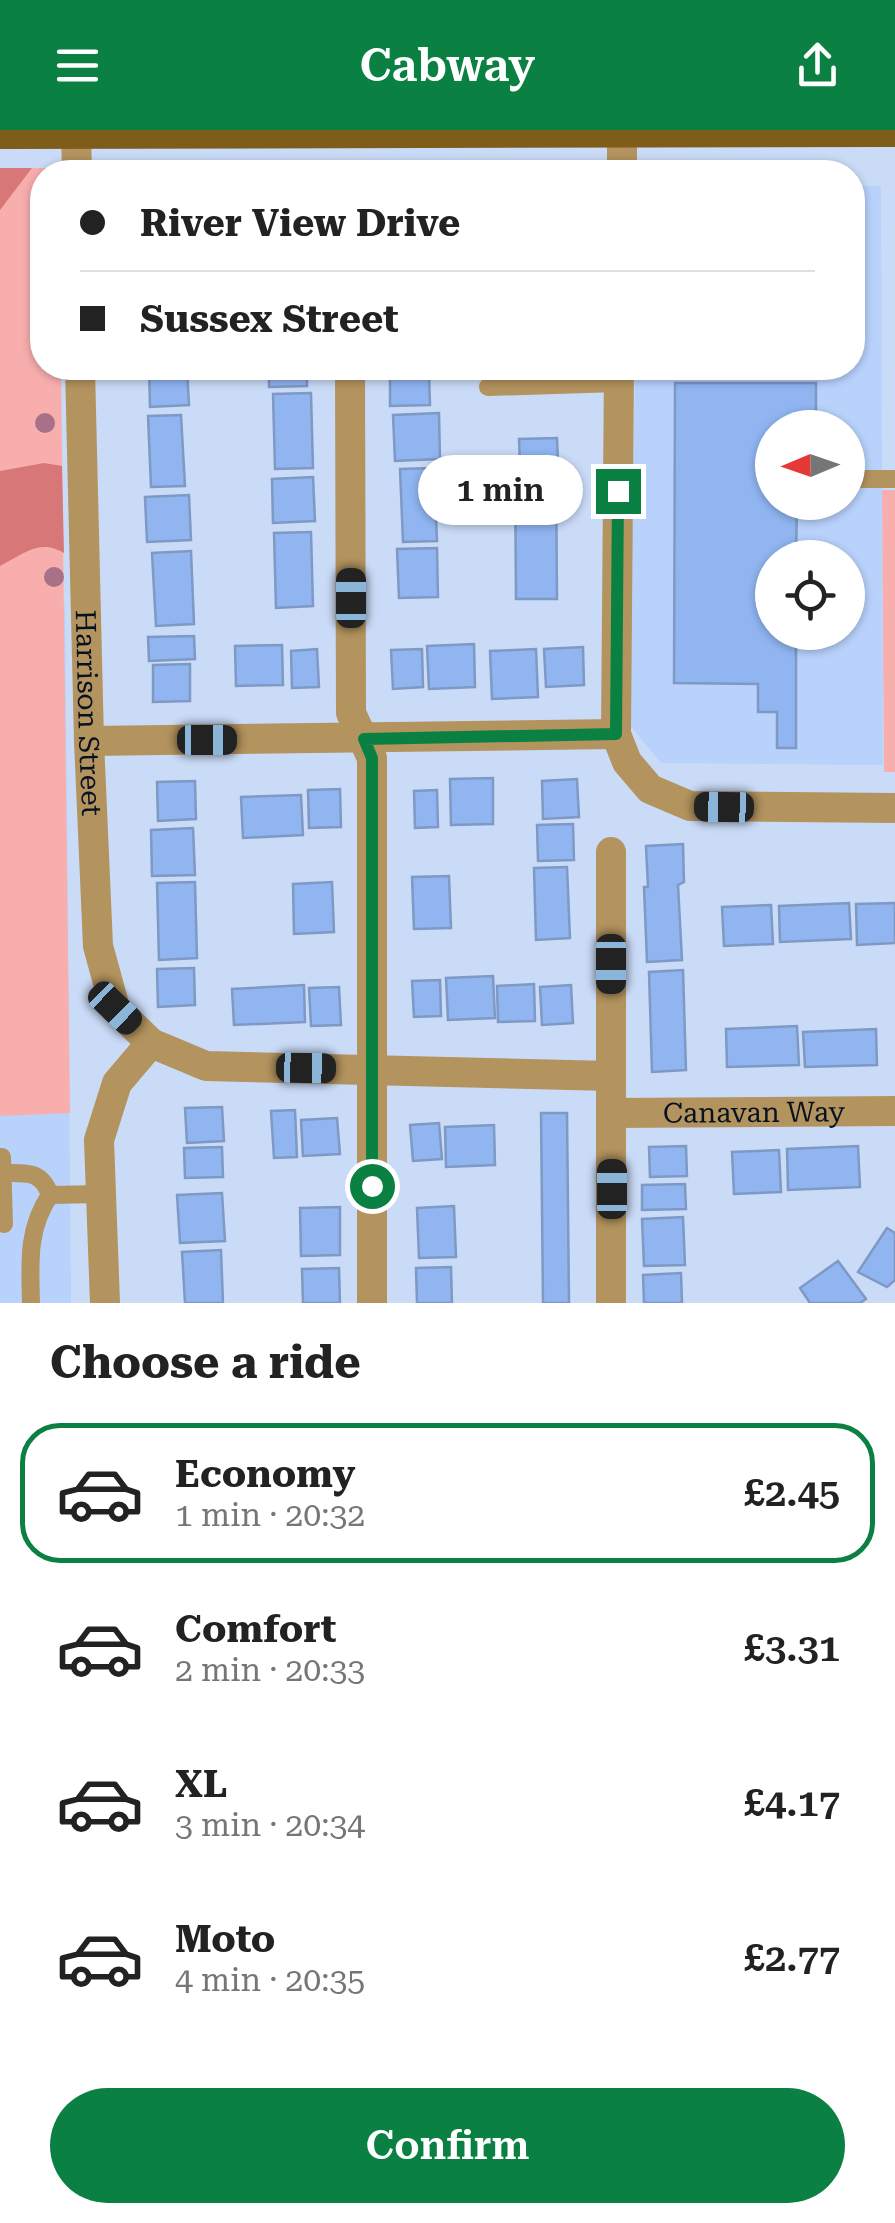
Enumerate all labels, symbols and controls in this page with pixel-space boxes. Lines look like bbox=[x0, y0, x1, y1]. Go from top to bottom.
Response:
icon: menu bbox=[50, 38, 105, 93]
icon: share bbox=[790, 38, 845, 93]
text: Cabway bbox=[360, 39, 535, 92]
text: River View Drive bbox=[140, 201, 460, 245]
text: Sussex Street bbox=[140, 297, 399, 341]
north arrow bbox=[755, 410, 865, 520]
map controls bbox=[755, 410, 865, 650]
callout: 1 min bbox=[418, 456, 583, 526]
route end bbox=[596, 469, 641, 514]
text: 1 min bbox=[456, 471, 545, 509]
button: locate bbox=[755, 540, 865, 650]
car bbox=[336, 568, 366, 628]
street label: Harrison Street bbox=[69, 609, 108, 817]
car bbox=[177, 725, 237, 755]
car bbox=[694, 791, 754, 823]
car bbox=[596, 934, 626, 994]
car bbox=[83, 976, 147, 1040]
car bbox=[276, 1052, 336, 1084]
street label: Canavan Way bbox=[663, 1095, 846, 1130]
car bbox=[597, 1159, 627, 1219]
route start bbox=[350, 1164, 395, 1209]
text: Choose a ride bbox=[50, 1336, 361, 1389]
icon: car bbox=[55, 1448, 145, 1538]
text: Economy bbox=[175, 1452, 355, 1496]
text: £2.45 bbox=[744, 1471, 840, 1515]
text: 1 min · 20:32 bbox=[175, 1496, 365, 1534]
icon: car bbox=[55, 1603, 145, 1693]
text: Comfort bbox=[175, 1607, 336, 1651]
text: £3.31 bbox=[744, 1626, 840, 1670]
text: 2 min · 20:33 bbox=[175, 1651, 365, 1689]
icon: car bbox=[55, 1758, 145, 1848]
text: XL bbox=[175, 1762, 227, 1806]
text: £4.17 bbox=[744, 1781, 840, 1825]
text: 3 min · 20:34 bbox=[175, 1806, 365, 1844]
icon: car bbox=[55, 1913, 145, 2003]
text: Moto bbox=[175, 1917, 275, 1961]
text: £2.77 bbox=[744, 1936, 840, 1980]
text: 4 min · 20:35 bbox=[175, 1961, 365, 1999]
button: Confirm bbox=[50, 2088, 845, 2203]

